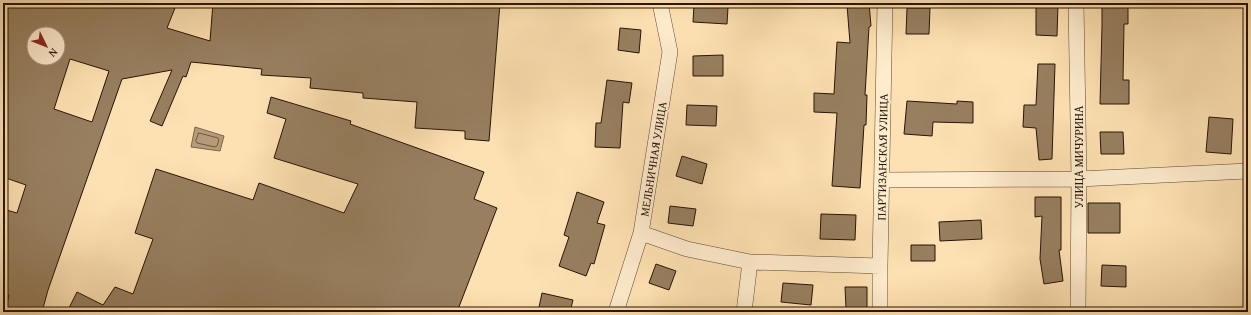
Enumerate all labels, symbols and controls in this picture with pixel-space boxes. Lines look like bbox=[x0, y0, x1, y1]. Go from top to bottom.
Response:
north arrow bbox=[26, 26, 66, 66]
text: N bbox=[45, 45, 62, 61]
street label: ПАРТИЗАНСКАЯ УЛИЦА bbox=[872, 93, 892, 220]
street label: МЕЛЬНИЧНАЯ УЛИЦА bbox=[636, 100, 671, 218]
street label: УЛИЦА МИЧУРИНА bbox=[1070, 105, 1087, 208]

